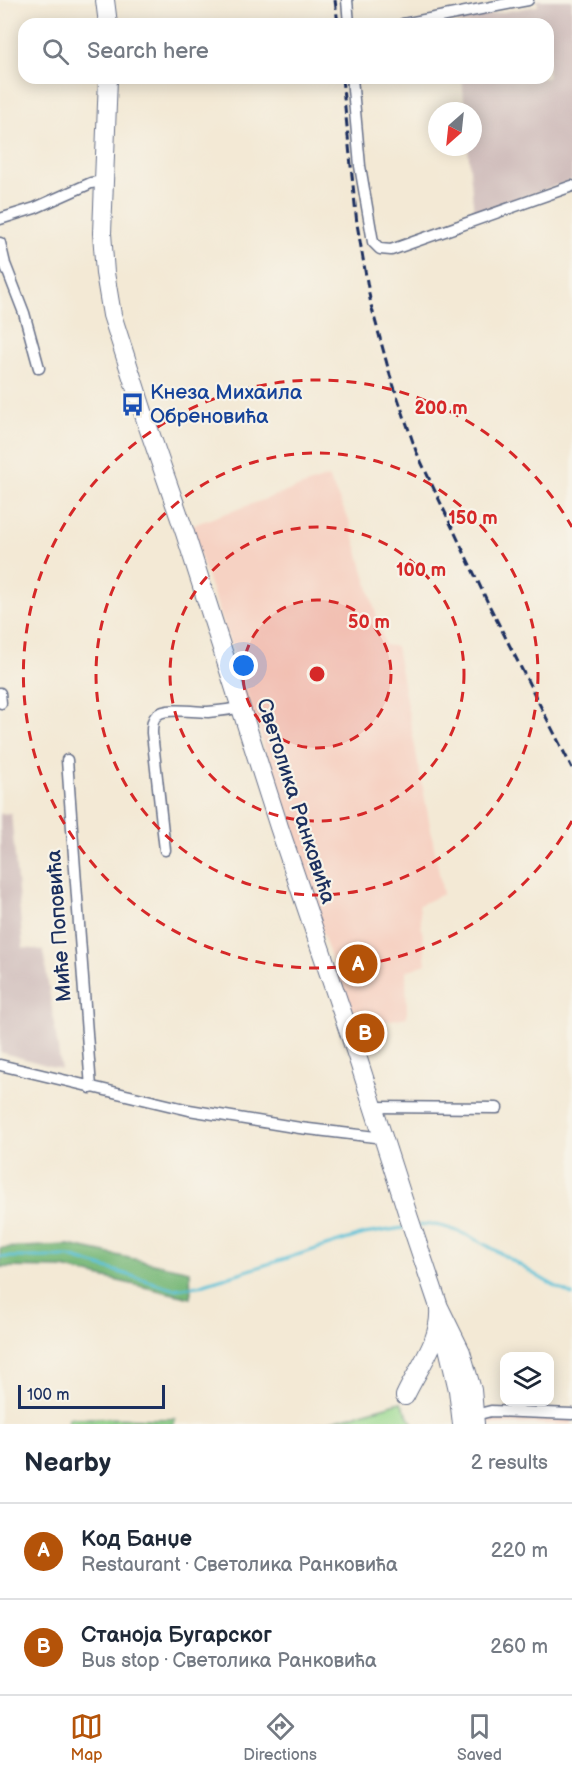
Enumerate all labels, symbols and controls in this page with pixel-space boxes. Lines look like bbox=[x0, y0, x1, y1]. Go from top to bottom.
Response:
search box bbox=[18, 18, 554, 84]
icon: search bbox=[39, 35, 72, 68]
text: Search here bbox=[87, 38, 209, 65]
north arrow bbox=[428, 102, 482, 156]
place label: Кнеза Михаила Обреновића bbox=[150, 380, 303, 429]
bus stop icon: Кнеза Михаила Обреновића bbox=[119, 391, 145, 417]
text: 200 m bbox=[414, 398, 468, 419]
text: 150 m bbox=[448, 508, 498, 529]
text: 100 m bbox=[396, 560, 446, 581]
text: 50 m bbox=[348, 612, 390, 633]
your location bbox=[229, 651, 258, 680]
centre of rings bbox=[307, 664, 327, 684]
street label: Светолика Ранковића bbox=[251, 695, 341, 907]
street label: Миће Поповића bbox=[41, 848, 77, 1003]
pin: A bbox=[338, 942, 378, 986]
pin: B bbox=[346, 1010, 385, 1056]
map controls bbox=[500, 1352, 554, 1406]
button: layers bbox=[500, 1352, 554, 1406]
scale bar bbox=[18, 1382, 165, 1410]
text: 100 m bbox=[27, 1386, 70, 1405]
text: Nearby bbox=[24, 1448, 111, 1479]
text: 2 results bbox=[471, 1451, 548, 1475]
text: Код Банџе bbox=[81, 1526, 192, 1553]
text: A bbox=[37, 1539, 50, 1563]
text: 220 m bbox=[491, 1539, 548, 1563]
text: Restaurant · Светолика Ранковића bbox=[81, 1553, 398, 1577]
text: Станоја Бугарског bbox=[81, 1622, 272, 1649]
text: B bbox=[36, 1635, 51, 1659]
text: 260 m bbox=[490, 1635, 548, 1659]
text: Bus stop · Светолика Ранковића bbox=[81, 1649, 377, 1673]
tab: Map bbox=[70, 1710, 103, 1765]
tab: Directions bbox=[243, 1710, 317, 1765]
tab: Saved bbox=[457, 1710, 502, 1765]

